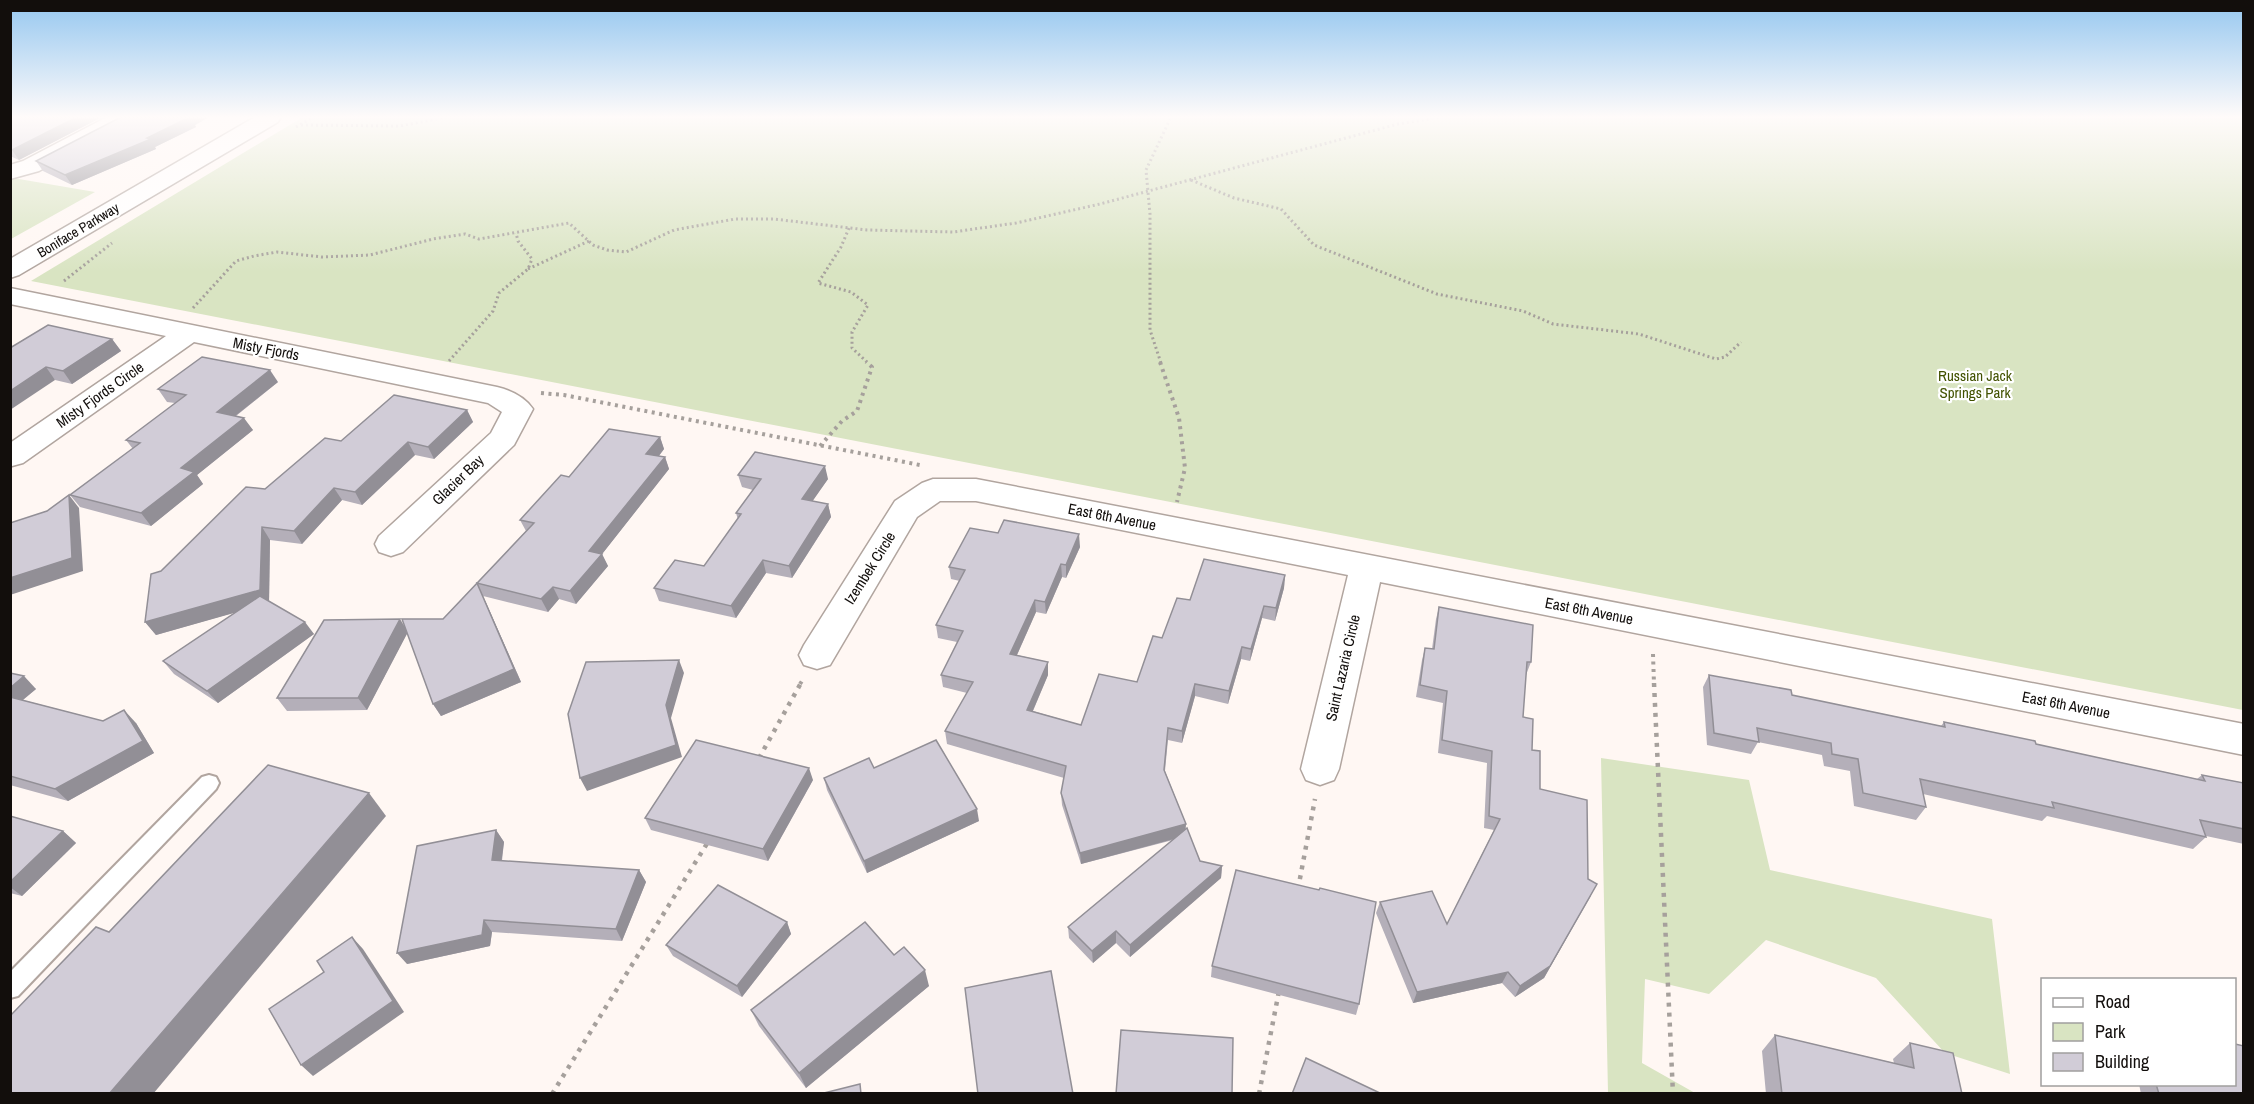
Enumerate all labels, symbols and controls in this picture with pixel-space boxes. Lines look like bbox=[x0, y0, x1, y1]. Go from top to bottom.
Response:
street label: Boniface Parkway bbox=[34, 198, 123, 262]
street label: Misty Fjords bbox=[231, 332, 301, 365]
street label: Misty Fjords Circle bbox=[52, 357, 148, 433]
park label: Russian Jack Springs Park bbox=[1938, 365, 2013, 403]
street label: Glacier Bay bbox=[427, 449, 489, 510]
street label: East 6th Avenue bbox=[1066, 498, 1158, 535]
street label: Izembek Circle bbox=[839, 527, 900, 608]
street label: East 6th Avenue bbox=[1543, 592, 1635, 629]
street label: Saint Lazaria Circle bbox=[1320, 612, 1365, 723]
street label: East 6th Avenue bbox=[2020, 686, 2112, 723]
legend bbox=[2041, 978, 2236, 1086]
text: Road bbox=[2095, 989, 2130, 1014]
text: Park bbox=[2095, 1019, 2126, 1044]
text: Building bbox=[2095, 1049, 2150, 1074]

